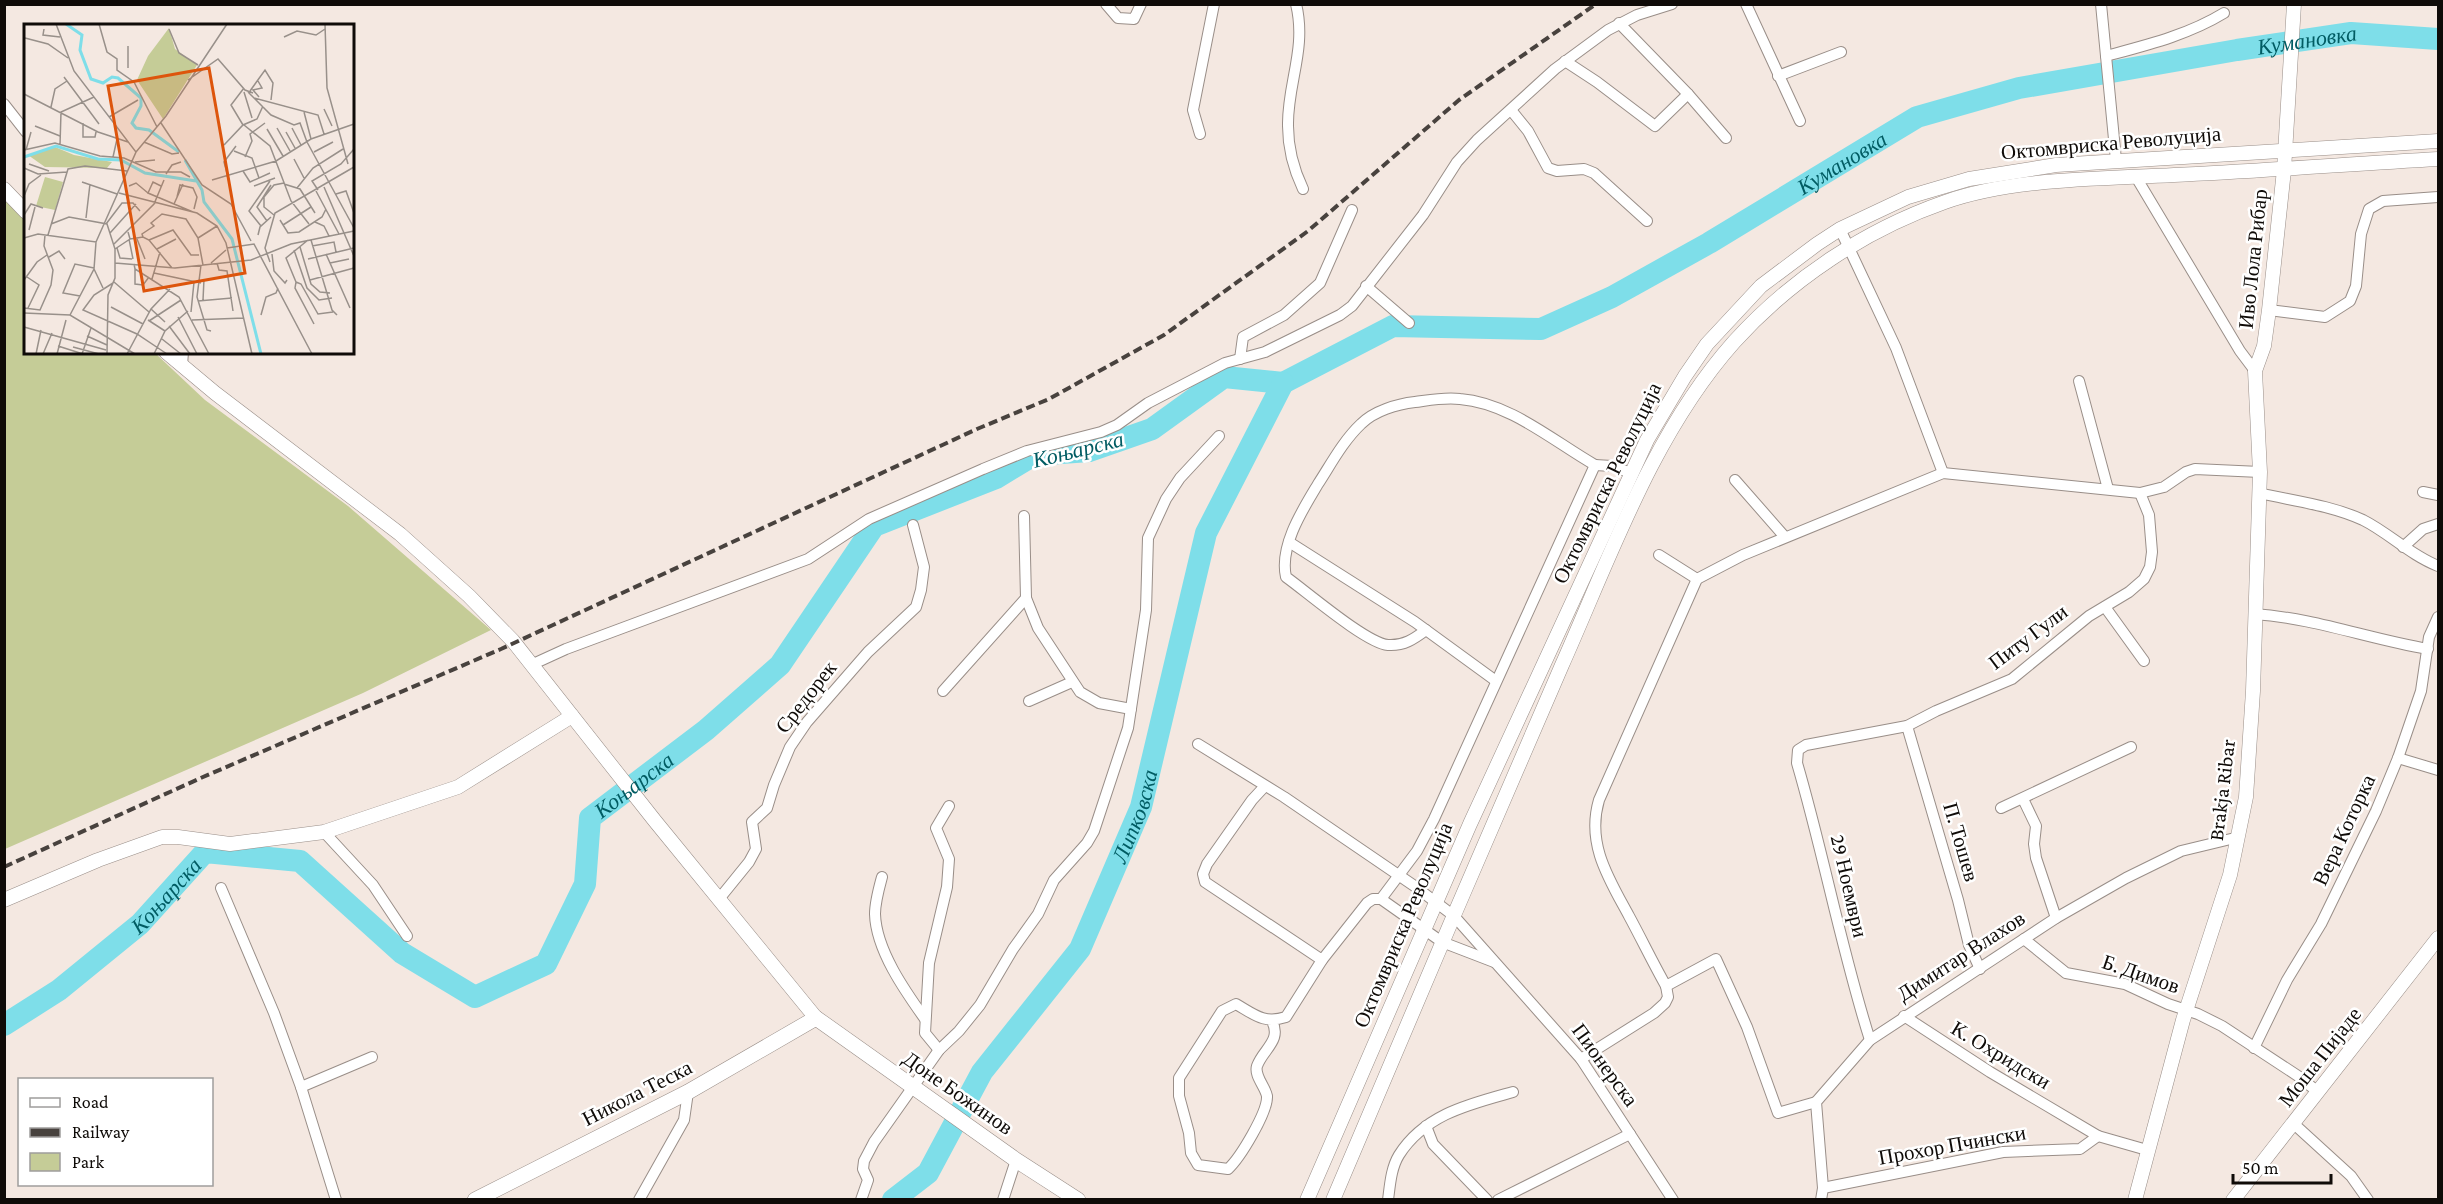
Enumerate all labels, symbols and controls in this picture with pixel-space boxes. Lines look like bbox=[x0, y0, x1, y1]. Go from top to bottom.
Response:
water label: Кумановка bbox=[2255, 20, 2358, 60]
inset map bbox=[24, 24, 354, 354]
street label: Октомвриска Револуција bbox=[2000, 121, 2223, 165]
water label: Кумановка bbox=[1792, 126, 1891, 200]
street label: Иво Лола Рибар bbox=[2234, 188, 2272, 330]
street label: Октомвриска Револуција bbox=[1548, 378, 1666, 587]
water label: Коњарска bbox=[1029, 426, 1126, 473]
street label: Питу Гули bbox=[1984, 600, 2072, 674]
street label: Средорек bbox=[770, 656, 842, 738]
street label: Brakja Ribar bbox=[2204, 737, 2240, 842]
water label: Коњарска bbox=[589, 747, 679, 824]
water label: Липковска bbox=[1106, 767, 1162, 867]
street label: Вера Которка bbox=[2308, 770, 2380, 889]
street label: П. Тошев bbox=[1938, 800, 1984, 884]
street label: Октомвриска Револуција bbox=[1349, 818, 1457, 1031]
street label: 29 Ноември bbox=[1826, 832, 1872, 940]
water label: Коњарска bbox=[125, 853, 206, 940]
street label: Димитар Влахов bbox=[1893, 906, 2029, 1006]
street label: Б. Димов bbox=[2099, 950, 2183, 998]
street label: Моша Пијаде bbox=[2274, 1002, 2366, 1112]
street label: К. Охридски bbox=[1947, 1016, 2055, 1094]
street label: Пионерска bbox=[1567, 1019, 1643, 1112]
street label: Доне Божинов bbox=[898, 1046, 1018, 1140]
street label: Никола Теска bbox=[578, 1055, 696, 1131]
legend bbox=[18, 1078, 213, 1186]
text: Road bbox=[72, 1092, 109, 1112]
street label: Прохор Пчински bbox=[1876, 1120, 2028, 1170]
text: Railway bbox=[72, 1122, 130, 1142]
scale bar bbox=[2233, 1147, 2330, 1185]
text: Park bbox=[72, 1152, 104, 1172]
text: 50 m bbox=[2242, 1158, 2279, 1178]

